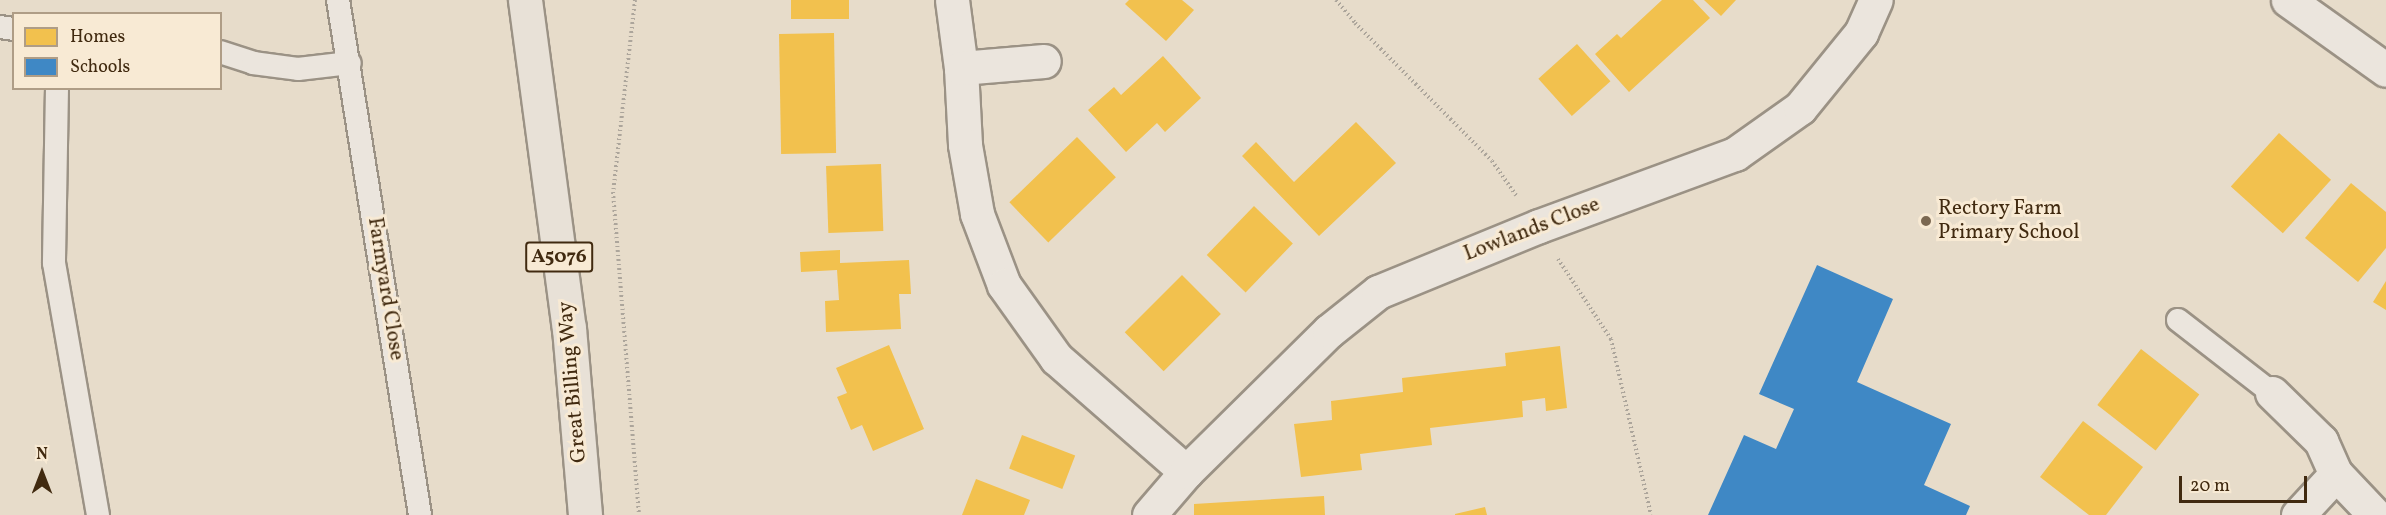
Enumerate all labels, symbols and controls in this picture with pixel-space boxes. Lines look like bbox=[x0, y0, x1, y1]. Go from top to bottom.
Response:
legend bbox=[12, 12, 222, 90]
text: Homes bbox=[70, 25, 125, 50]
text: Schools bbox=[70, 55, 130, 80]
street label: Lowlands Close bbox=[1461, 193, 1603, 267]
place label: Rectory Farm Primary School bbox=[1938, 196, 2080, 246]
marker: Rectory Farm Primary School bbox=[1919, 214, 1933, 228]
street label: Farmyard Close bbox=[361, 216, 409, 362]
road number: A5076 bbox=[524, 240, 594, 274]
street label: Great Billing Way bbox=[553, 300, 593, 464]
north arrow bbox=[12, 443, 72, 503]
text: N bbox=[36, 444, 48, 466]
scale bar bbox=[2182, 464, 2310, 502]
text: 20 m bbox=[2190, 474, 2230, 499]

